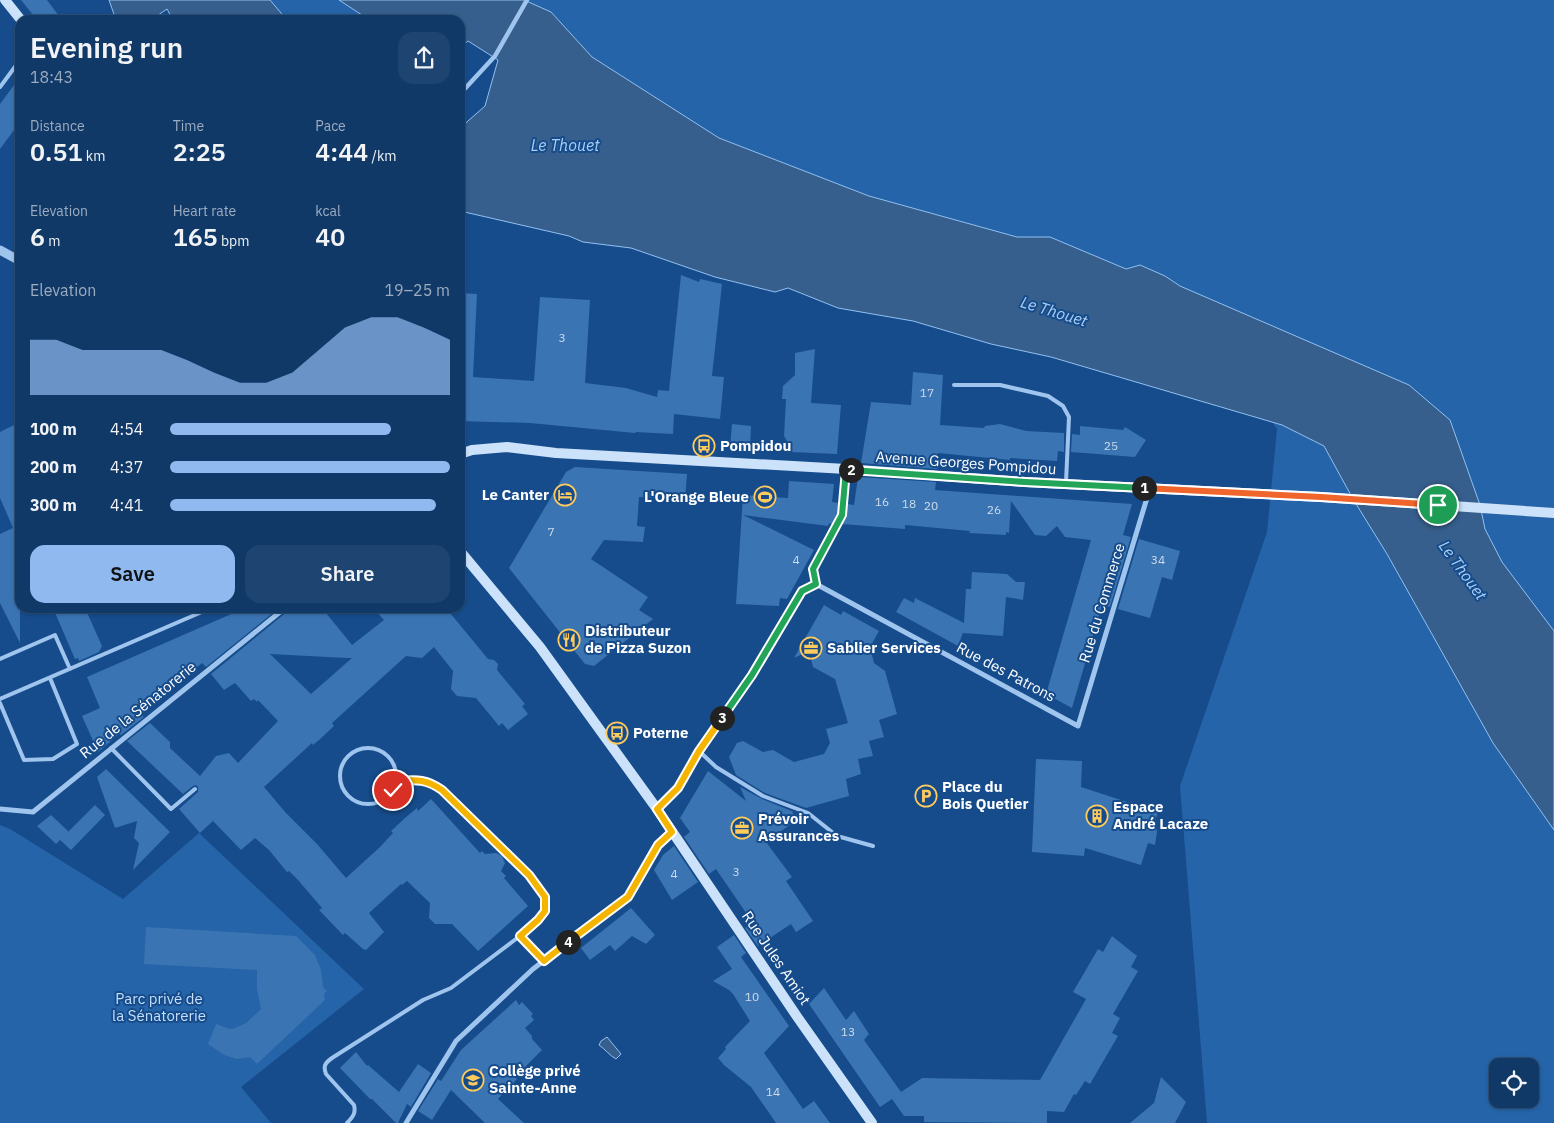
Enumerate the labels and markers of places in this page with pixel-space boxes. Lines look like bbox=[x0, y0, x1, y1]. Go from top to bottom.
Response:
bus stop icon: Pompidou bbox=[692, 434, 716, 458]
place label: Pompidou bbox=[720, 436, 791, 455]
pin: 2 bbox=[838, 458, 864, 482]
pin: 1 bbox=[1132, 476, 1156, 500]
hotel icon: Le Canter bbox=[553, 483, 577, 507]
pin bbox=[1417, 484, 1459, 526]
place label: Le Canter bbox=[482, 485, 549, 504]
sports icon: L'Orange Bleue bbox=[753, 485, 777, 509]
place label: L'Orange Bleue bbox=[644, 487, 749, 506]
place label: Distributeur de Pizza Suzon bbox=[585, 621, 691, 657]
restaurant icon: Distributeur de Pizza Suzon bbox=[557, 628, 581, 652]
office icon: Sablier Services bbox=[799, 636, 823, 660]
place label: Sablier Services bbox=[827, 638, 941, 657]
pin: 3 bbox=[710, 706, 734, 730]
bus stop icon: Poterne bbox=[605, 721, 629, 745]
place label: Poterne bbox=[633, 723, 688, 742]
pin bbox=[372, 769, 414, 811]
place label: Place du Bois Quetier bbox=[942, 777, 1028, 813]
parking icon: Place du Bois Quetier bbox=[914, 784, 938, 808]
place label: Espace André Lacaze bbox=[1113, 797, 1208, 833]
building icon: Espace André Lacaze bbox=[1085, 804, 1109, 828]
place label: Prévoir Assurances bbox=[758, 809, 840, 845]
office icon: Prévoir Assurances bbox=[730, 816, 754, 840]
pin: 4 bbox=[556, 930, 580, 954]
place label: Collège privé Sainte-Anne bbox=[489, 1061, 581, 1097]
school or university icon: Collège privé Sainte-Anne bbox=[461, 1068, 485, 1092]

